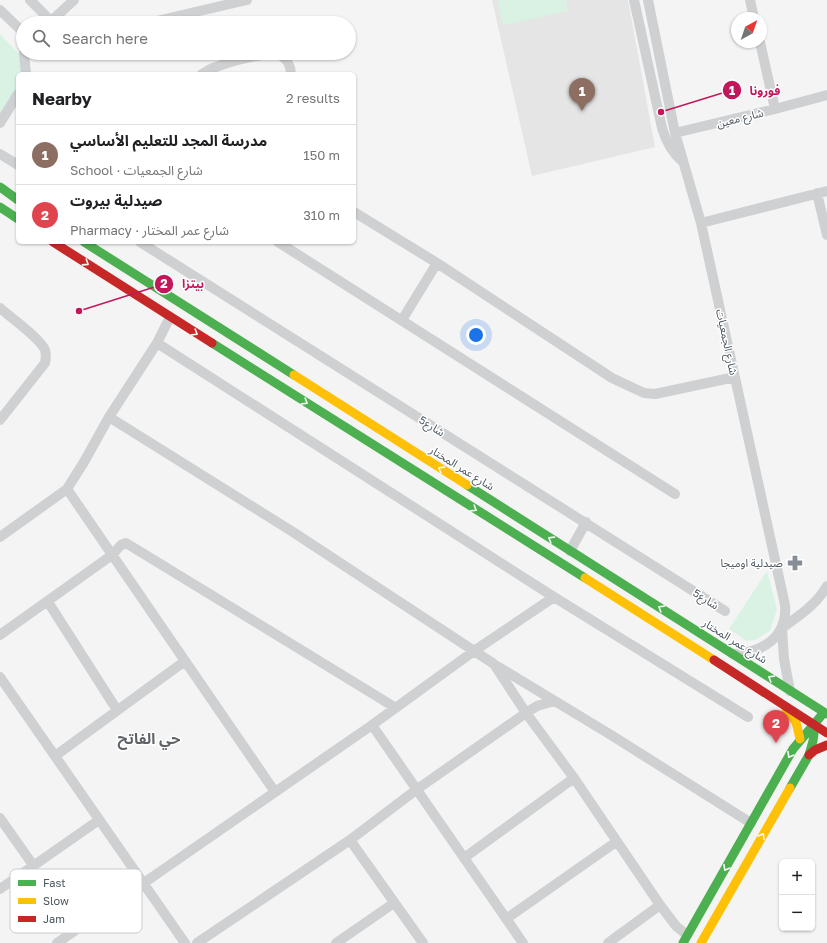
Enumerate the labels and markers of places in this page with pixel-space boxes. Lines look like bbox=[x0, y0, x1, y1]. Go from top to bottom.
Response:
pin: 1 bbox=[569, 78, 595, 111]
callout: فورونا bbox=[722, 78, 788, 102]
callout: بيتزا bbox=[154, 272, 212, 296]
pharmacy icon: صيدلية اوميجا bbox=[786, 554, 804, 572]
place label: صيدلية اوميجا bbox=[720, 556, 783, 570]
pin: 2 bbox=[763, 710, 789, 743]

